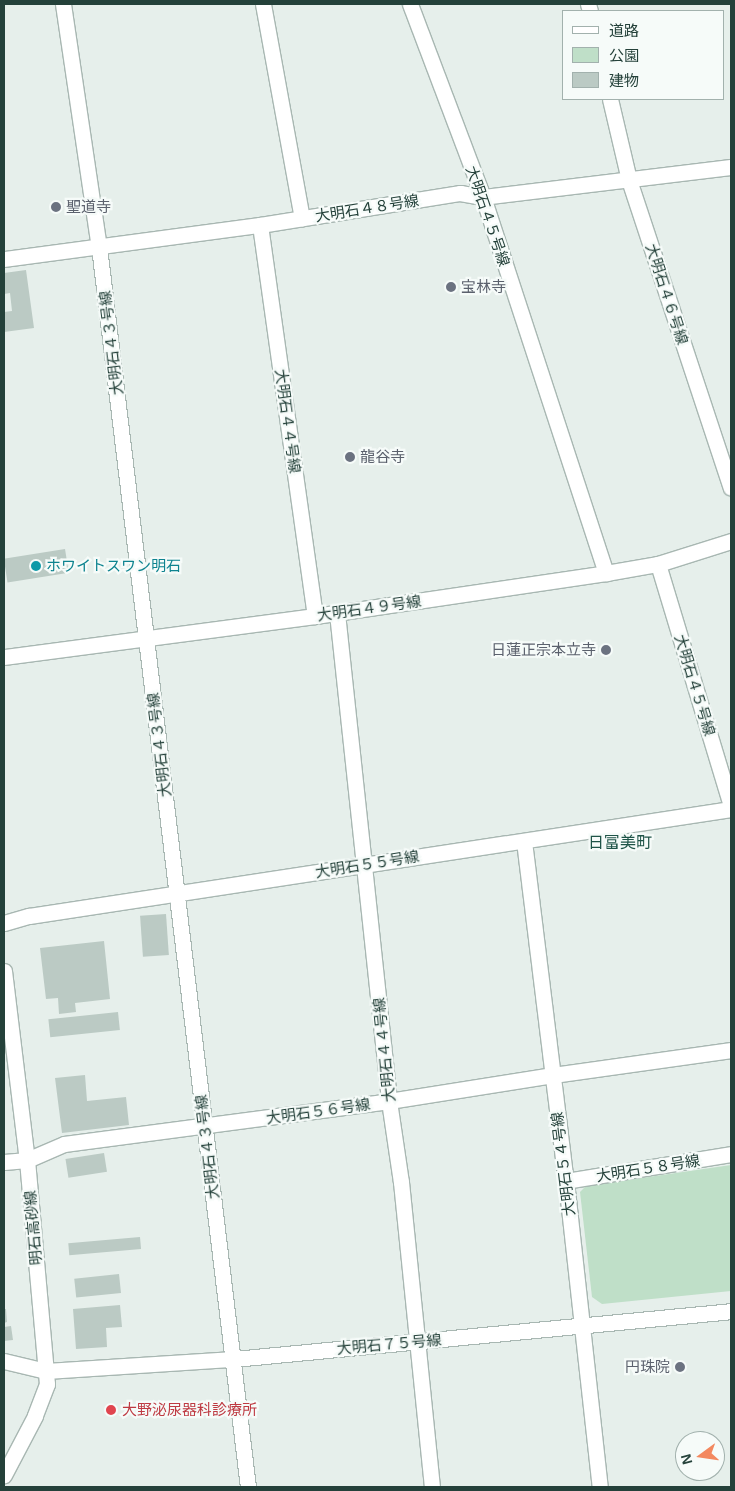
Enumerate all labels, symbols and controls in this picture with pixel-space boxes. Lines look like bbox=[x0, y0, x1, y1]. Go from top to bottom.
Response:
legend bbox=[562, 10, 725, 100]
text: 道路 bbox=[609, 22, 639, 39]
text: 公園 bbox=[609, 47, 639, 64]
text: 建物 bbox=[609, 72, 639, 89]
street label: 大明石４５号線 bbox=[462, 163, 514, 269]
street label: 大明石４８号線 bbox=[314, 191, 420, 225]
place label: 聖道寺 bbox=[66, 198, 111, 216]
marker: 聖道寺 bbox=[50, 201, 62, 213]
street label: 大明石４６号線 bbox=[642, 241, 692, 347]
place label: 宝林寺 bbox=[461, 278, 506, 296]
marker: 宝林寺 bbox=[445, 281, 457, 293]
street label: 大明石４３号線 bbox=[96, 290, 126, 396]
street label: 大明石４４号線 bbox=[272, 368, 304, 474]
place label: 龍谷寺 bbox=[360, 448, 405, 466]
marker: 龍谷寺 bbox=[344, 451, 356, 463]
place label: ホワイトスワン明石 bbox=[46, 557, 181, 575]
marker: ホワイトスワン明石 bbox=[30, 560, 42, 572]
street label: 大明石４９号線 bbox=[316, 592, 422, 624]
street label: 大明石４５号線 bbox=[671, 632, 719, 738]
place label: 日蓮正宗本立寺 bbox=[491, 641, 596, 659]
marker: 日蓮正宗本立寺 bbox=[600, 644, 612, 656]
street label: 大明石４３号線 bbox=[144, 692, 174, 798]
district label: 日富美町 bbox=[588, 833, 652, 853]
street label: 大明石５５号線 bbox=[314, 847, 420, 881]
street label: 大明石４４号線 bbox=[370, 997, 398, 1103]
street label: 大明石４３号線 bbox=[192, 1094, 222, 1200]
street label: 大明石５６号線 bbox=[265, 1095, 371, 1127]
street label: 大明石５４号線 bbox=[548, 1111, 578, 1217]
street label: 大明石５８号線 bbox=[595, 1151, 701, 1185]
street label: 明石高砂線 bbox=[21, 1190, 45, 1266]
street label: 大明石７５号線 bbox=[336, 1330, 442, 1358]
place label: 円珠院 bbox=[625, 1358, 670, 1376]
marker: 円珠院 bbox=[674, 1361, 686, 1373]
place label: 大野泌尿器科診療所 bbox=[122, 1401, 257, 1419]
marker: 大野泌尿器科診療所 bbox=[104, 1403, 118, 1417]
north arrow bbox=[675, 1431, 725, 1481]
text: N bbox=[677, 1453, 695, 1466]

